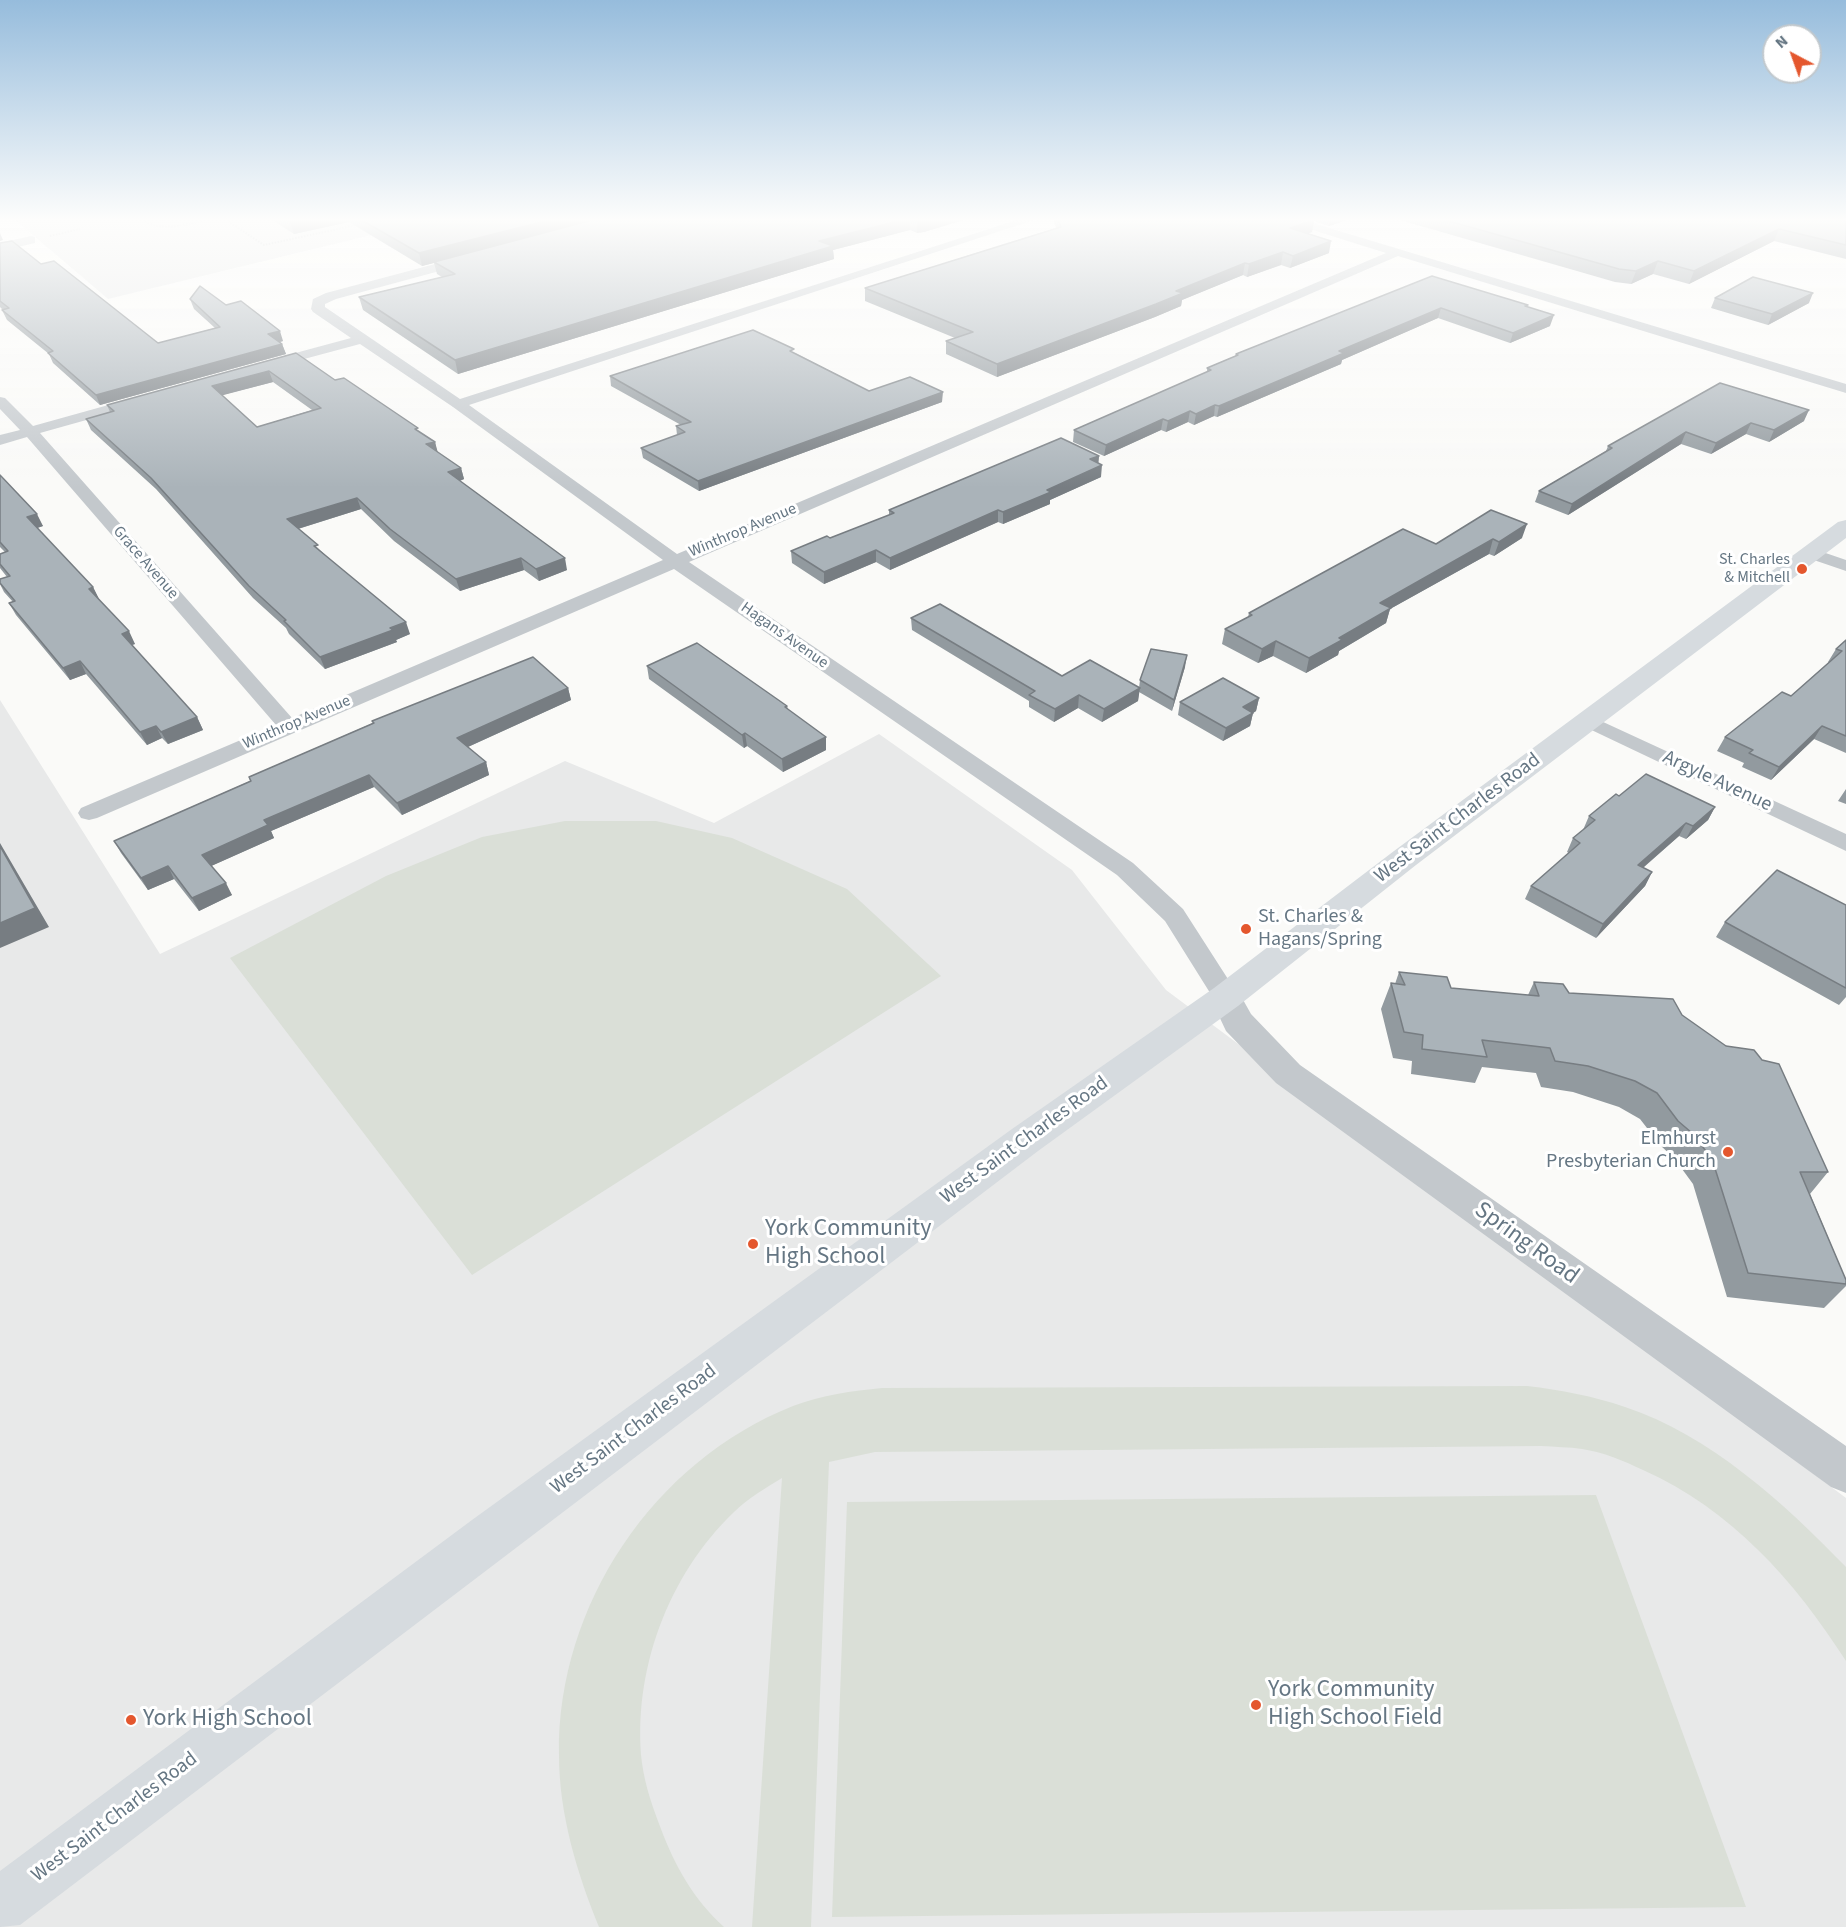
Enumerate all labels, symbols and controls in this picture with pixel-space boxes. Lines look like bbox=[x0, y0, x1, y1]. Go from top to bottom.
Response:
north arrow bbox=[1762, 24, 1822, 84]
text: N bbox=[1770, 30, 1793, 54]
street label: Winthrop Avenue bbox=[686, 500, 800, 562]
street label: Grace Avenue bbox=[108, 523, 182, 603]
place label: St. Charles & Mitchell bbox=[1719, 550, 1790, 588]
marker: St. Charles & Mitchell bbox=[1795, 562, 1809, 576]
street label: Hagans Avenue bbox=[737, 599, 831, 673]
street label: Winthrop Avenue bbox=[240, 692, 354, 754]
street label: Argyle Avenue bbox=[1658, 746, 1776, 818]
street label: West Saint Charles Road bbox=[1370, 749, 1546, 889]
place label: St. Charles & Hagans/Spring bbox=[1258, 906, 1382, 953]
marker: St. Charles & Hagans/Spring bbox=[1239, 922, 1253, 936]
street label: West Saint Charles Road bbox=[936, 1072, 1114, 1210]
place label: Elmhurst Presbyterian Church bbox=[1546, 1128, 1716, 1175]
marker: Elmhurst Presbyterian Church bbox=[1721, 1145, 1735, 1159]
street label: Spring Road bbox=[1468, 1197, 1584, 1291]
place label: York Community High School bbox=[765, 1216, 931, 1272]
marker: York Community High School bbox=[746, 1237, 760, 1251]
street label: West Saint Charles Road bbox=[546, 1360, 722, 1500]
place label: York Community High School Field bbox=[1268, 1677, 1442, 1733]
marker: York Community High School Field bbox=[1249, 1698, 1263, 1712]
place label: York High School bbox=[143, 1706, 312, 1734]
marker: York High School bbox=[124, 1713, 138, 1727]
street label: West Saint Charles Road bbox=[27, 1748, 203, 1888]

